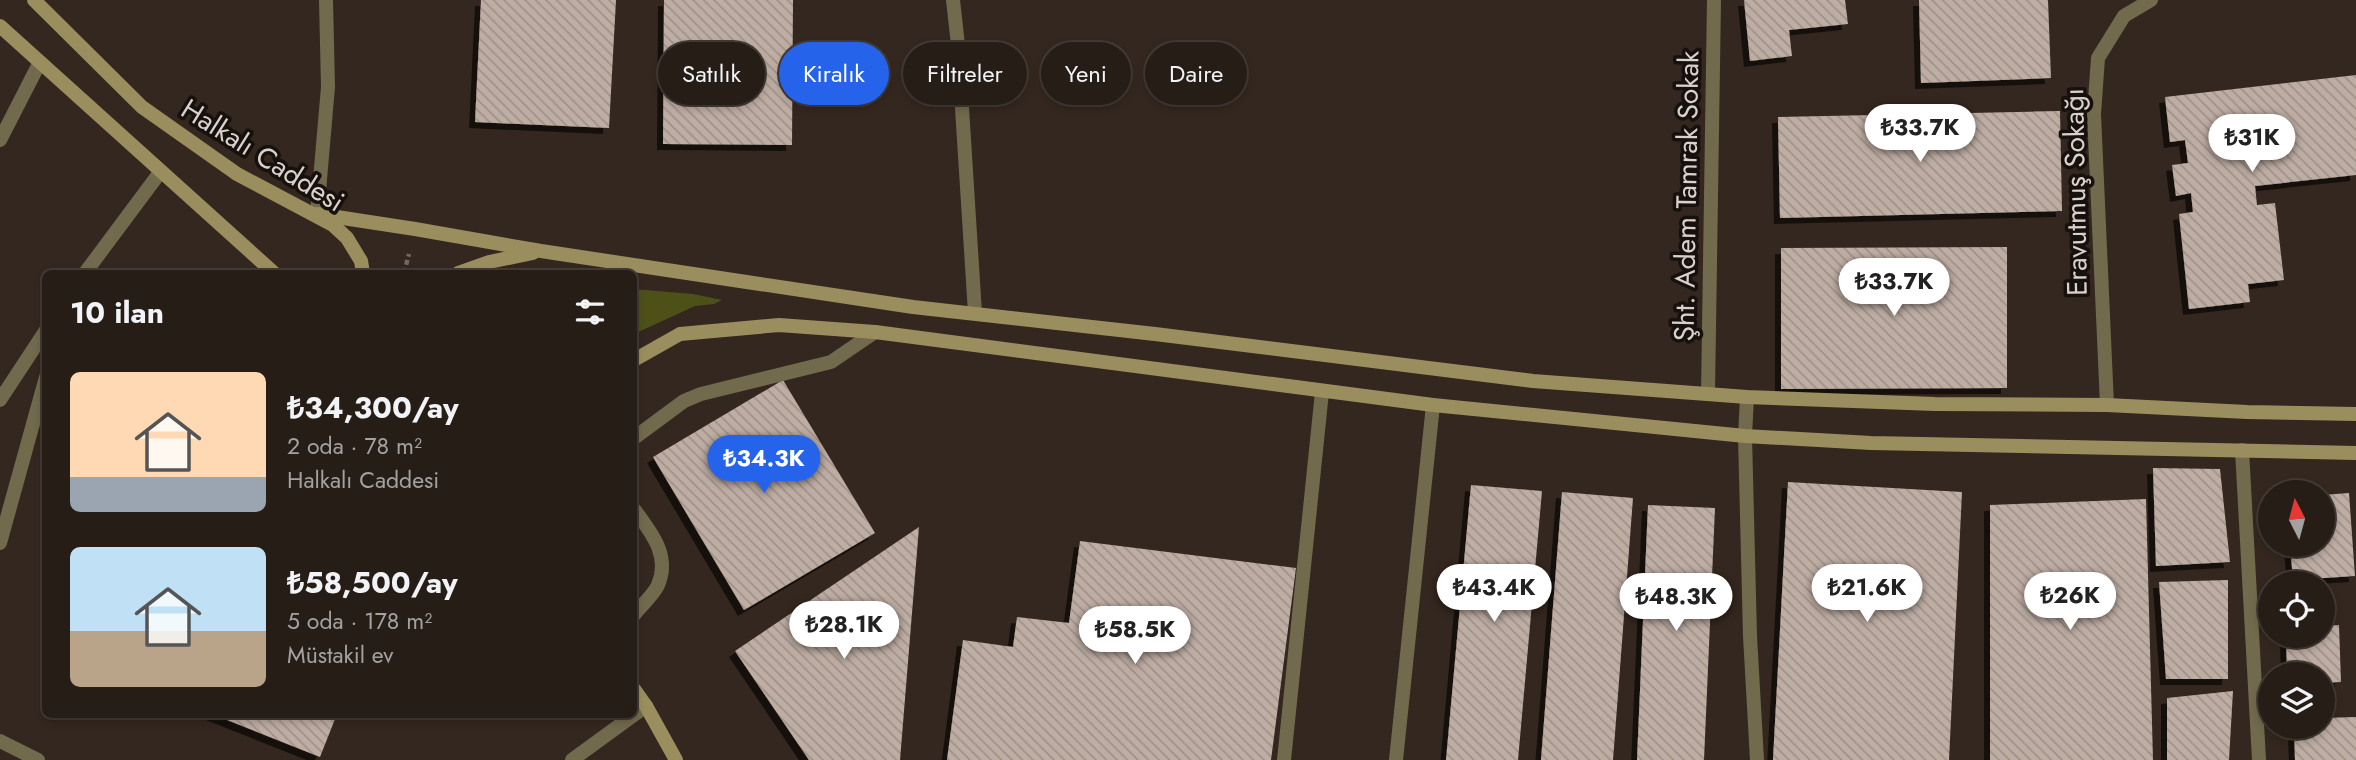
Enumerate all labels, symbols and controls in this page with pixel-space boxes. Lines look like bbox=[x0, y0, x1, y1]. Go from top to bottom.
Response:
chip: Satılık bbox=[658, 42, 765, 105]
chip: Kiralık bbox=[779, 42, 889, 105]
chip: Filtreler bbox=[903, 42, 1027, 105]
chip: Yeni bbox=[1041, 42, 1131, 105]
chip: Daire bbox=[1145, 42, 1247, 105]
street label: Şht. Adem Tamrak Sokak bbox=[1663, 50, 1710, 342]
street label: Eravutmuş Sokağı bbox=[2053, 88, 2098, 296]
street label: Halkalı Caddesi bbox=[173, 89, 352, 222]
pin: ₺33.7K bbox=[1863, 104, 1977, 164]
text: ₺33.7K bbox=[1881, 110, 1959, 144]
pin: ₺31K bbox=[2211, 114, 2293, 174]
text: ₺31K bbox=[2224, 120, 2280, 154]
pin: ₺33.7K bbox=[1837, 258, 1951, 318]
text: ₺33.7K bbox=[1855, 264, 1933, 298]
text: 10 ilan bbox=[70, 291, 164, 334]
icon: filters bbox=[571, 293, 609, 331]
text: ₺34,300/ay bbox=[287, 386, 459, 429]
icon: home bbox=[126, 400, 210, 484]
text: 2 oda · 78 m² bbox=[287, 429, 422, 463]
pin: ₺34.3K bbox=[707, 435, 821, 495]
text: ₺34.3K bbox=[723, 441, 805, 475]
text: Halkalı Caddesi bbox=[287, 463, 439, 497]
north arrow bbox=[2258, 480, 2334, 556]
map controls bbox=[2258, 480, 2335, 739]
text: ₺58,500/ay bbox=[287, 561, 458, 604]
pin: ₺43.4K bbox=[1437, 564, 1551, 624]
pin: ₺21.6K bbox=[1810, 564, 1924, 624]
text: ₺43.4K bbox=[1453, 570, 1535, 604]
text: ₺21.6K bbox=[1828, 570, 1906, 604]
button: locate bbox=[2258, 571, 2335, 648]
pin: ₺26K bbox=[2029, 572, 2111, 632]
pin: ₺48.3K bbox=[1619, 574, 1733, 633]
icon: home bbox=[126, 575, 210, 659]
text: ₺26K bbox=[2040, 578, 2100, 612]
text: ₺48.3K bbox=[1635, 579, 1717, 613]
pin: ₺28.1K bbox=[787, 602, 901, 661]
text: 5 oda · 178 m² bbox=[287, 604, 432, 638]
pin: ₺58.5K bbox=[1078, 606, 1192, 666]
text: ₺28.1K bbox=[805, 607, 883, 641]
text: ₺58.5K bbox=[1095, 612, 1175, 646]
text: Müstakil ev bbox=[287, 638, 393, 672]
button: layers bbox=[2258, 662, 2335, 739]

